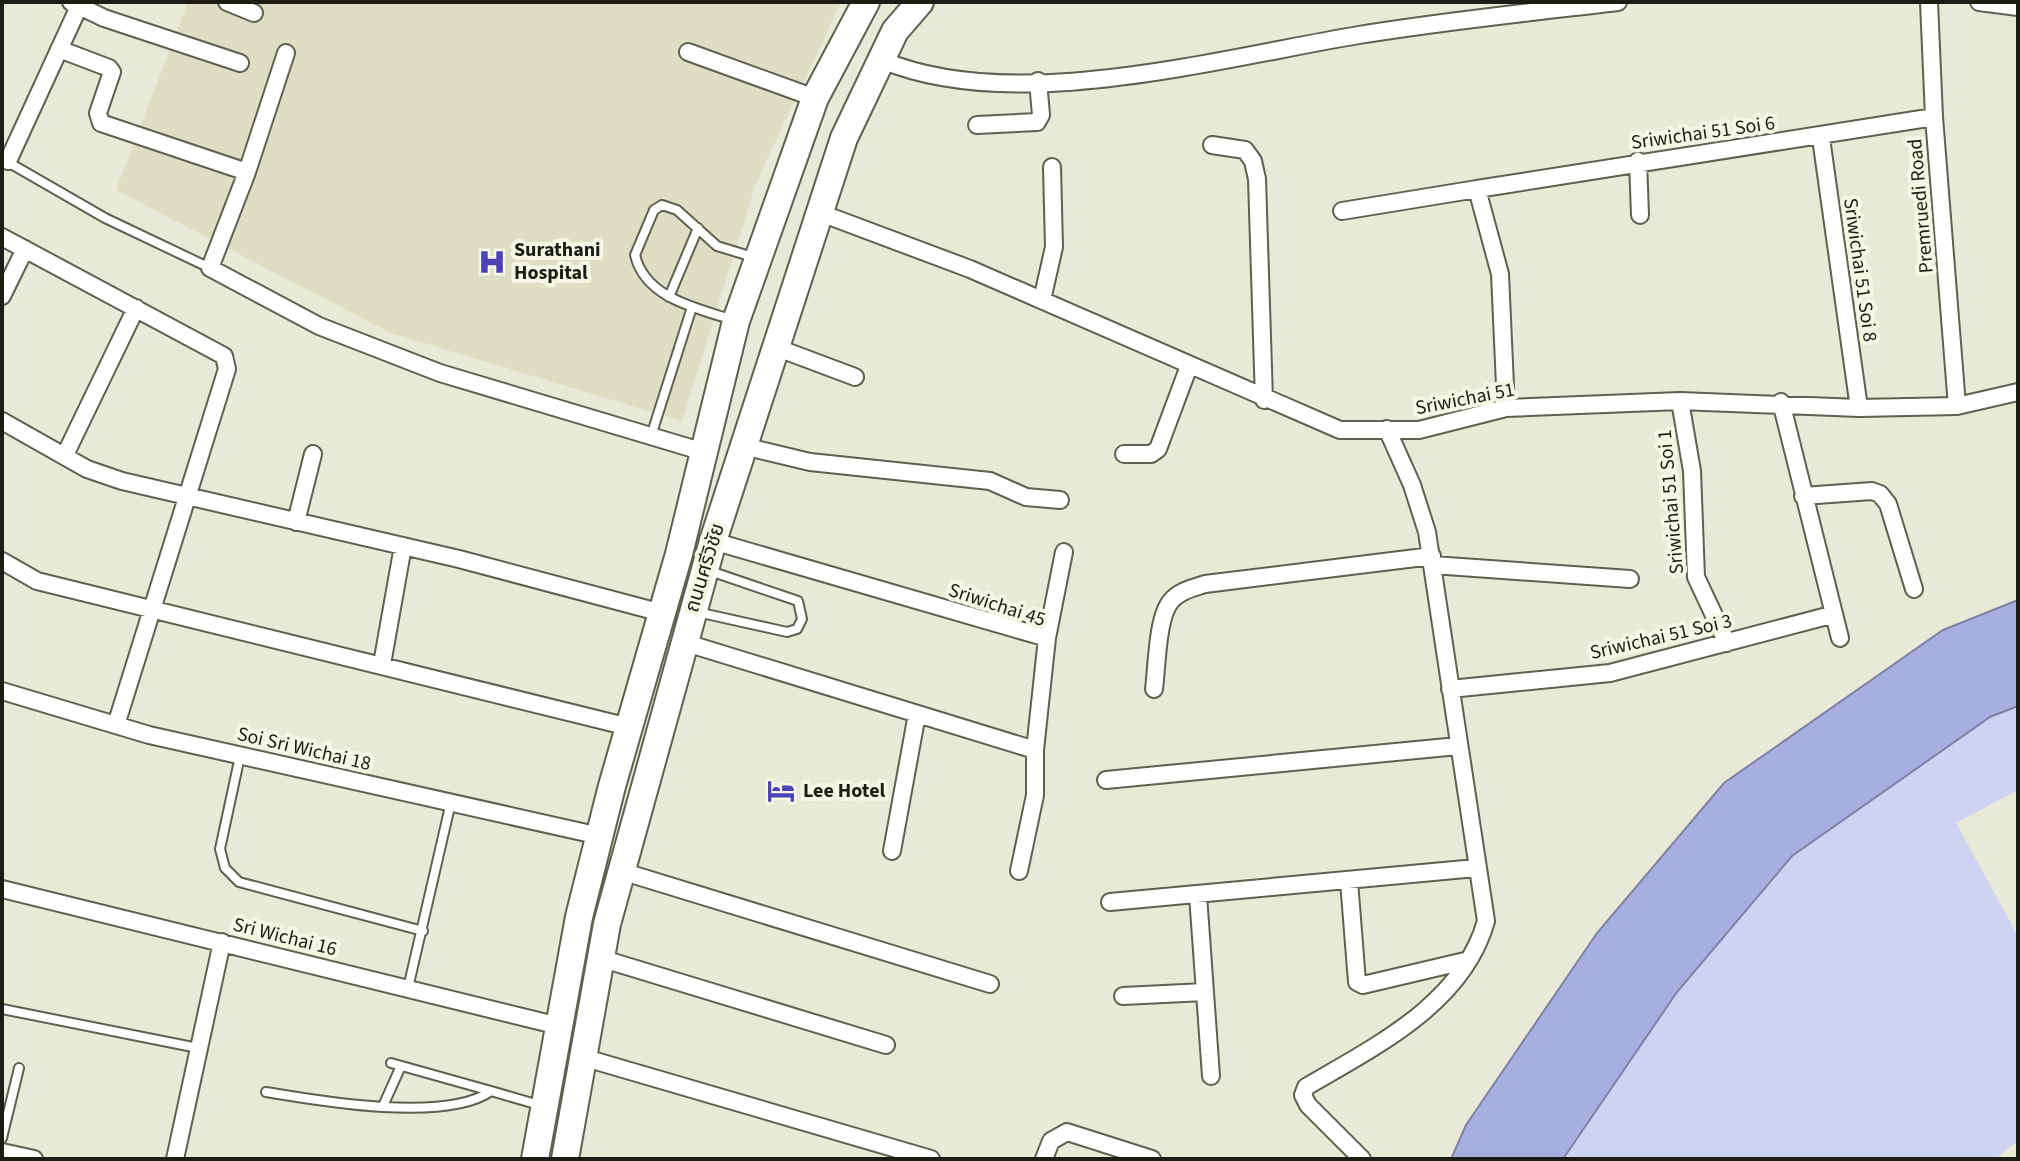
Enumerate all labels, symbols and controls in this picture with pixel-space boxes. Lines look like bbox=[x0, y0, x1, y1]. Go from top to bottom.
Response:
street label: Sriwichai 51 Soi 6 bbox=[1629, 109, 1777, 157]
street label: Premruedi Road bbox=[1901, 137, 1941, 275]
street label: Sriwichai 51 Soi 8 bbox=[1836, 196, 1884, 344]
place label: Surathani Hospital bbox=[514, 236, 601, 287]
hospital icon: Surathani Hospital bbox=[477, 247, 507, 277]
street label: Sriwichai 51 bbox=[1413, 376, 1517, 422]
street label: Sriwichai 51 Soi 1 bbox=[1651, 429, 1691, 575]
street label: ถนนศรีวิชัย bbox=[678, 520, 732, 616]
street label: Sriwichai 45 bbox=[945, 576, 1049, 634]
street label: Sriwichai 51 Soi 3 bbox=[1587, 607, 1735, 667]
street label: Soi Sri Wichai 18 bbox=[234, 720, 374, 778]
hotel icon: Lee Hotel bbox=[766, 776, 796, 806]
place label: Lee Hotel bbox=[803, 777, 886, 805]
street label: Sri Wichai 16 bbox=[230, 911, 340, 963]

